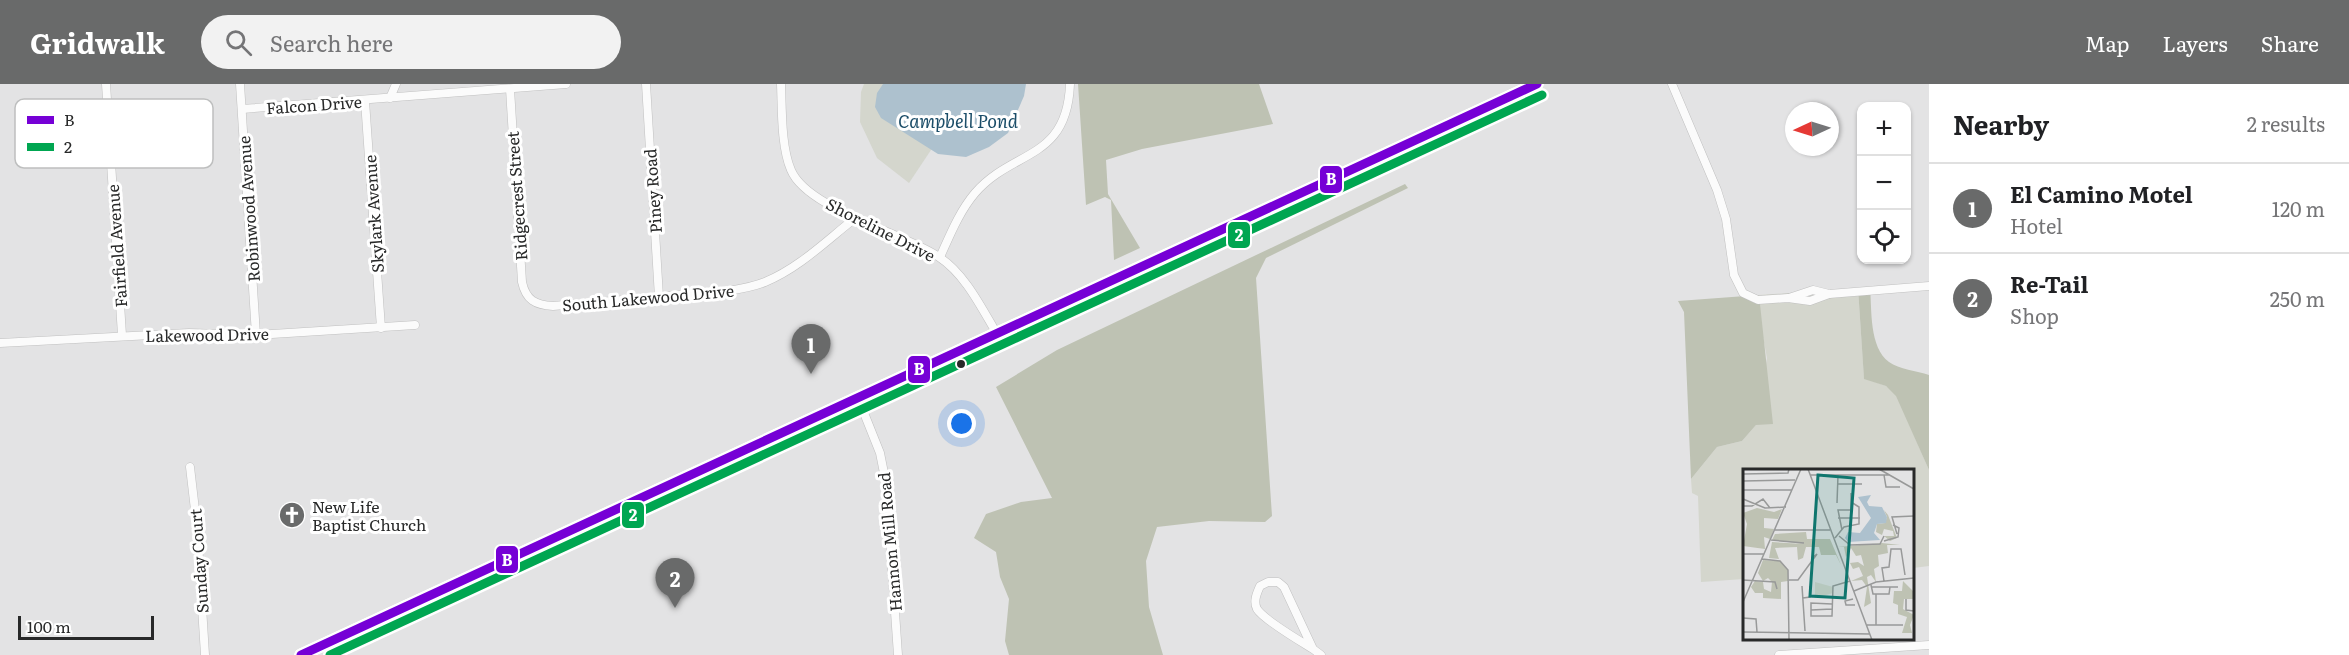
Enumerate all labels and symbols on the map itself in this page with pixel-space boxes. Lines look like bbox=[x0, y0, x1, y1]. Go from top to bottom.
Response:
street label: Falcon Drive bbox=[265, 89, 363, 119]
legend bbox=[15, 99, 213, 168]
north arrow bbox=[1785, 102, 1839, 156]
text: B bbox=[64, 107, 75, 131]
water label: Campbell Pond bbox=[898, 107, 1019, 134]
street label: Ridgecrest Street bbox=[499, 130, 532, 261]
text: 2 bbox=[64, 134, 72, 158]
street label: Robinwood Avenue bbox=[231, 135, 265, 283]
street label: Piney Road bbox=[637, 148, 667, 234]
street label: Skylark Avenue bbox=[357, 154, 389, 274]
line badge: B bbox=[1319, 165, 1343, 194]
text: B bbox=[1325, 166, 1337, 190]
street label: Fairfield Avenue bbox=[100, 184, 132, 308]
street label: Shoreline Drive bbox=[822, 191, 940, 267]
line badge: 2 bbox=[1227, 221, 1251, 249]
text: 2 bbox=[1235, 222, 1244, 246]
street label: South Lakewood Drive bbox=[561, 278, 735, 316]
street label: Lakewood Drive bbox=[145, 321, 269, 347]
pin: 1 bbox=[792, 324, 830, 374]
line badge: B bbox=[907, 355, 931, 384]
text: B bbox=[913, 356, 925, 380]
unlabelled marker bbox=[955, 358, 967, 370]
your location bbox=[947, 409, 976, 438]
inset map bbox=[1743, 469, 1914, 640]
street label: Hannon Mill Road bbox=[871, 471, 907, 613]
place label: New Life Baptist Church bbox=[312, 494, 427, 536]
church icon: New Life Baptist Church bbox=[277, 500, 307, 530]
line badge: 2 bbox=[621, 501, 645, 529]
text: 2 bbox=[629, 502, 638, 526]
street label: Sunday Court bbox=[182, 507, 214, 614]
line badge: B bbox=[495, 545, 519, 574]
text: B bbox=[501, 547, 513, 571]
pin: 2 bbox=[656, 558, 694, 608]
scale bar bbox=[18, 613, 154, 640]

